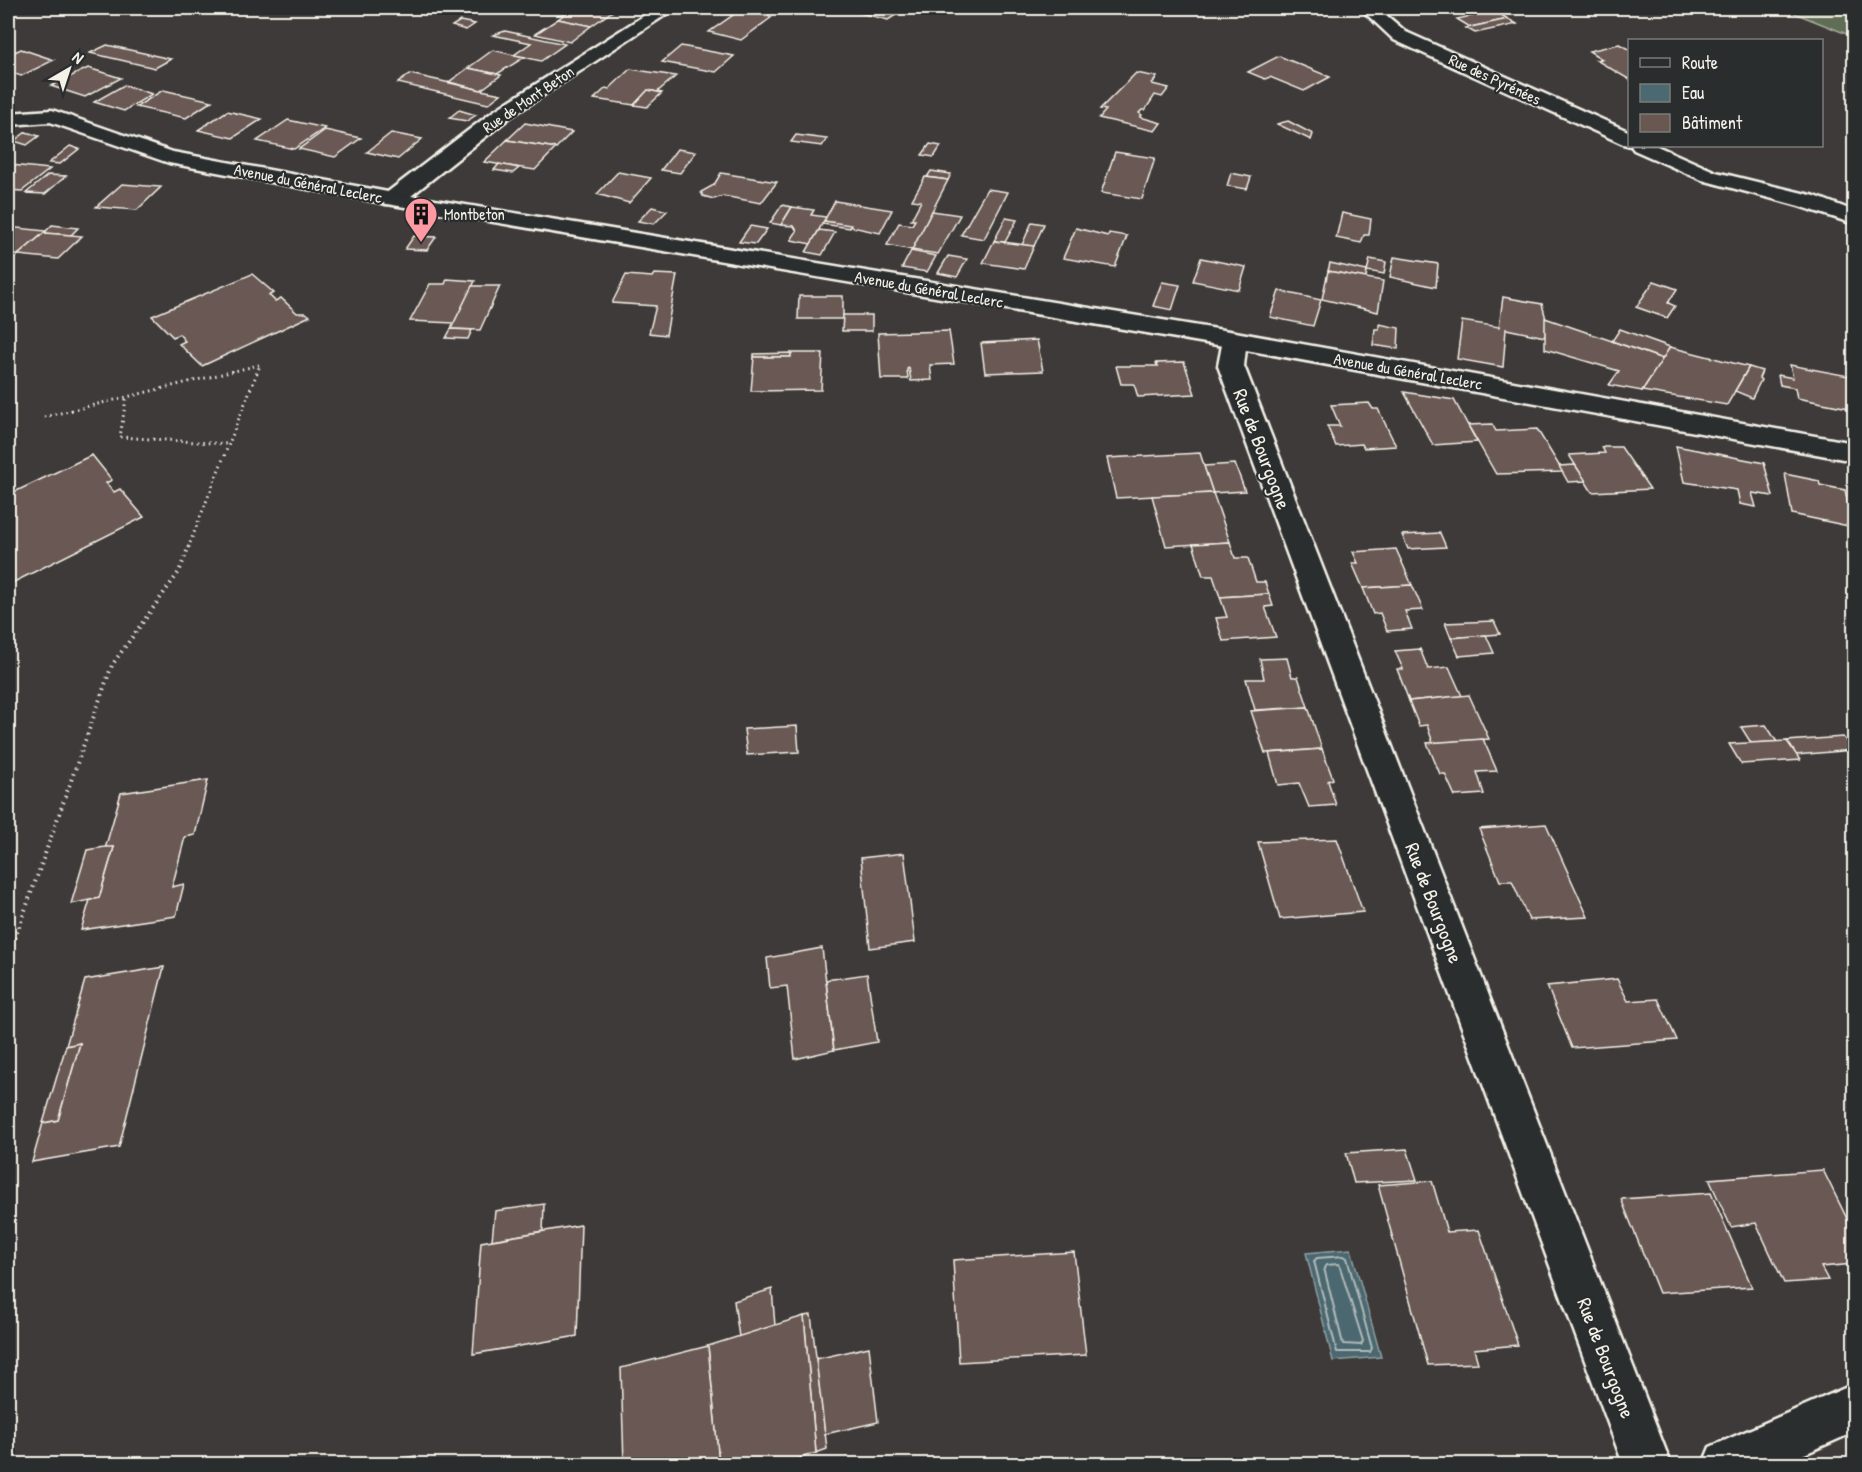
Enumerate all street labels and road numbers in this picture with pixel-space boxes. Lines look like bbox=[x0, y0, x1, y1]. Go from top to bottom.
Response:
street label: Rue des Pyrénées bbox=[1445, 48, 1545, 110]
street label: Rue de Mont Beton bbox=[478, 60, 578, 138]
street label: Avenue du Général Leclerc bbox=[232, 158, 385, 208]
street label: Avenue du Général Leclerc bbox=[853, 265, 1006, 313]
street label: Avenue du Général Leclerc bbox=[1332, 347, 1485, 395]
street label: Rue de Bourgogne bbox=[1227, 385, 1298, 513]
street label: Rue de Bourgogne bbox=[1399, 839, 1470, 967]
street label: Rue de Bourgogne bbox=[1571, 1294, 1642, 1422]

